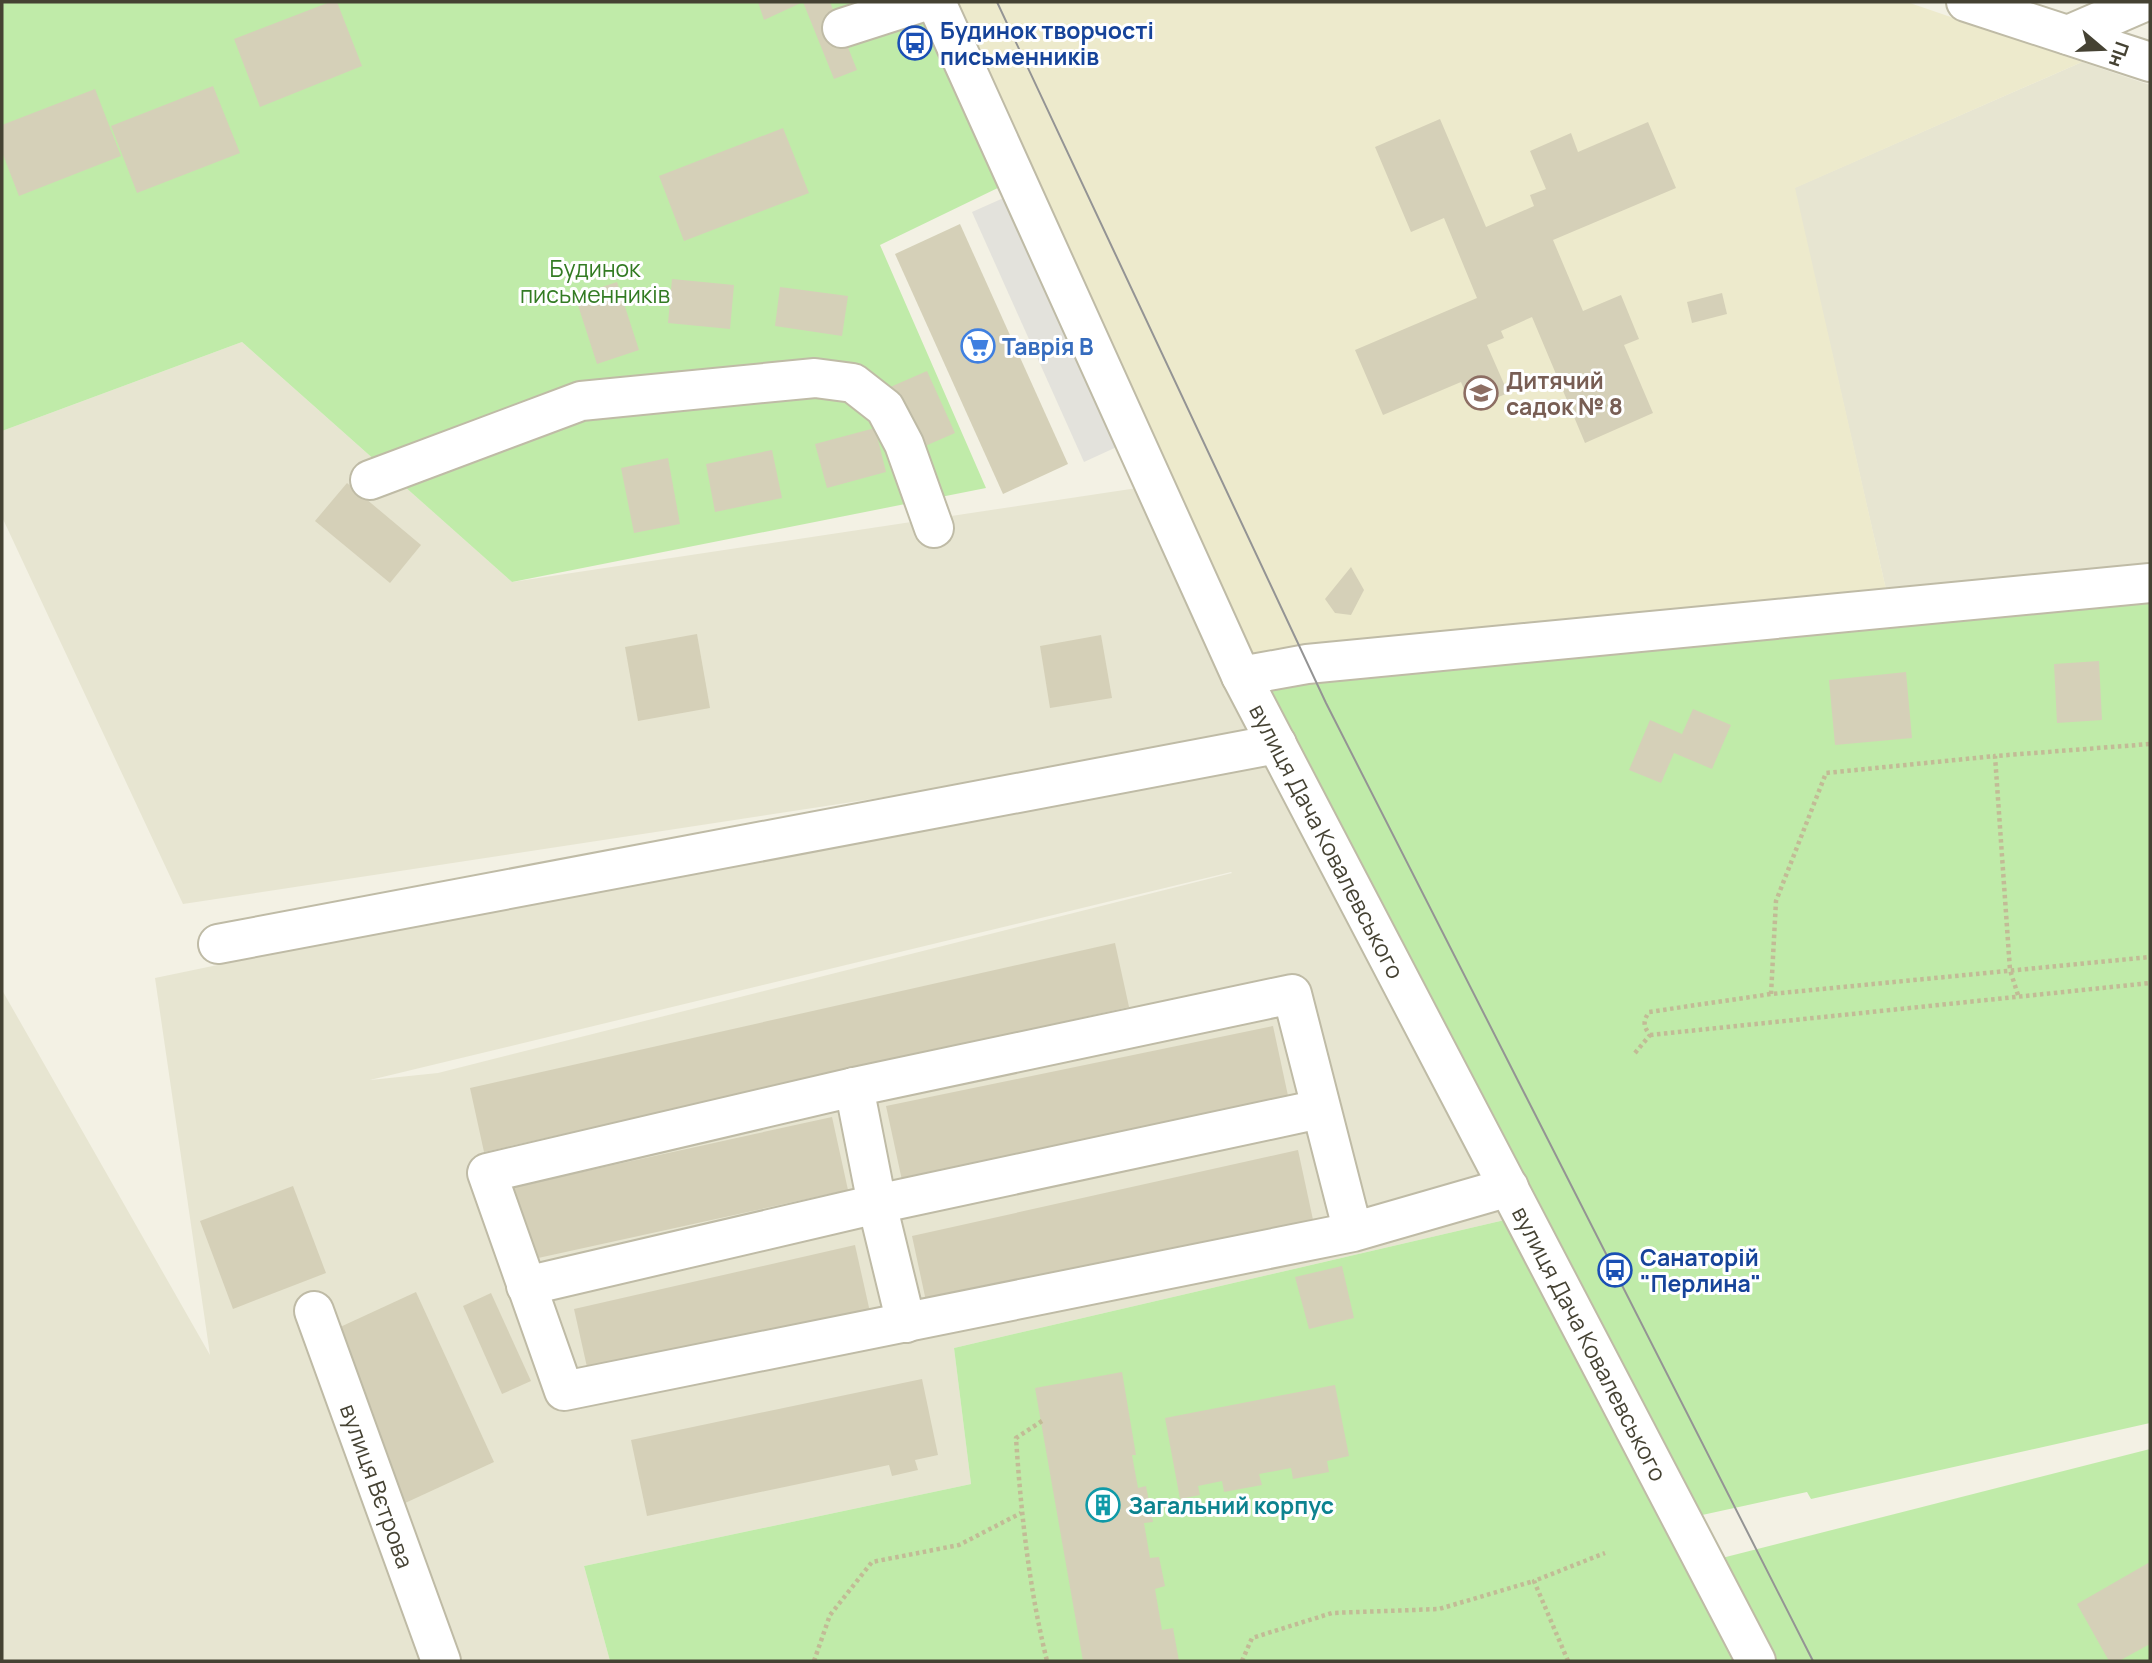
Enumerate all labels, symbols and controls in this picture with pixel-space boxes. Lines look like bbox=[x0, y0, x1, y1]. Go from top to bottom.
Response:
place label: Будинок творчості письменників bbox=[940, 14, 1154, 72]
north arrow bbox=[2068, 14, 2138, 84]
bus stop icon: Будинок творчості письменників bbox=[896, 24, 934, 62]
text: Пн bbox=[2103, 38, 2136, 71]
park label: Будинок письменників bbox=[520, 252, 670, 310]
supermarket icon: Таврія В bbox=[959, 327, 997, 365]
place label: Таврія В bbox=[1002, 330, 1094, 362]
place label: Дитячий садок № 8 bbox=[1506, 364, 1623, 422]
school or university icon: Дитячий садок № 8 bbox=[1462, 374, 1500, 412]
street label: вулиця Дача Ковалевського bbox=[1242, 698, 1412, 984]
street label: вулиця Дача Ковалевського bbox=[1505, 1201, 1675, 1486]
place label: Санаторій "Перлина" bbox=[1640, 1241, 1761, 1299]
bus stop icon: Санаторій "Перлина" bbox=[1596, 1251, 1634, 1289]
street label: вулиця Вєтрова bbox=[333, 1399, 422, 1572]
building icon: Загальний корпус bbox=[1084, 1486, 1122, 1524]
place label: Загальний корпус bbox=[1128, 1489, 1334, 1521]

